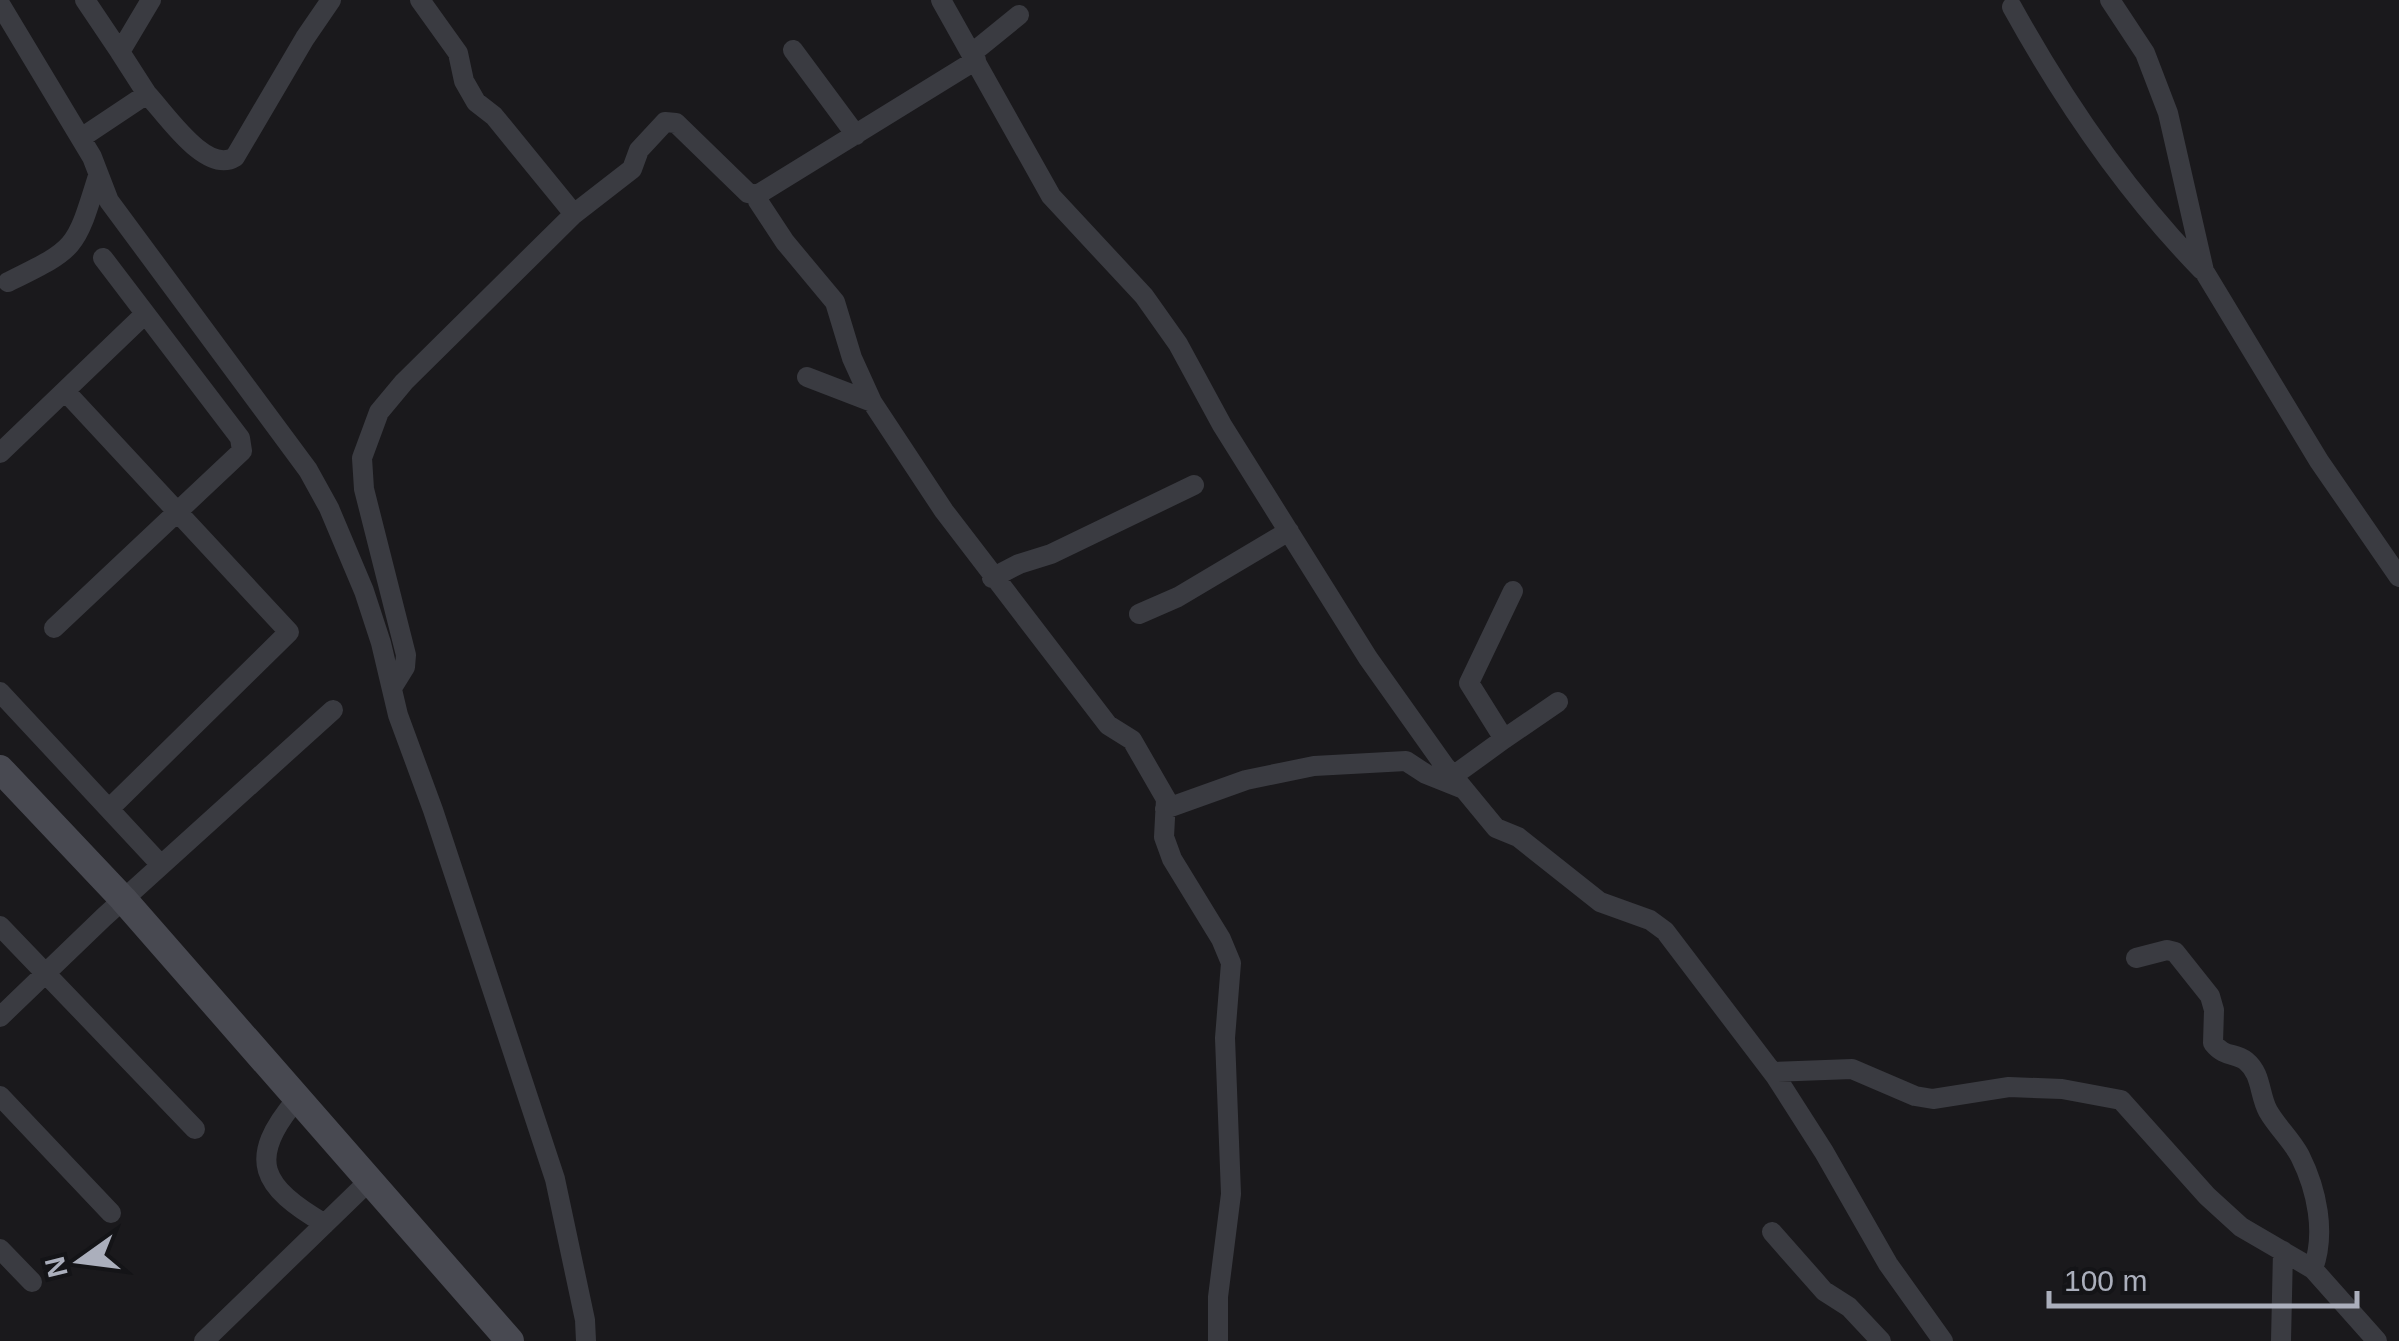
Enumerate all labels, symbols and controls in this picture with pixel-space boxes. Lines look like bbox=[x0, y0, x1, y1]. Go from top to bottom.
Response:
north arrow bbox=[30, 1211, 130, 1311]
scale bar bbox=[2049, 1246, 2356, 1308]
text: N bbox=[39, 1253, 74, 1280]
text: 100 m bbox=[2064, 1264, 2147, 1297]

